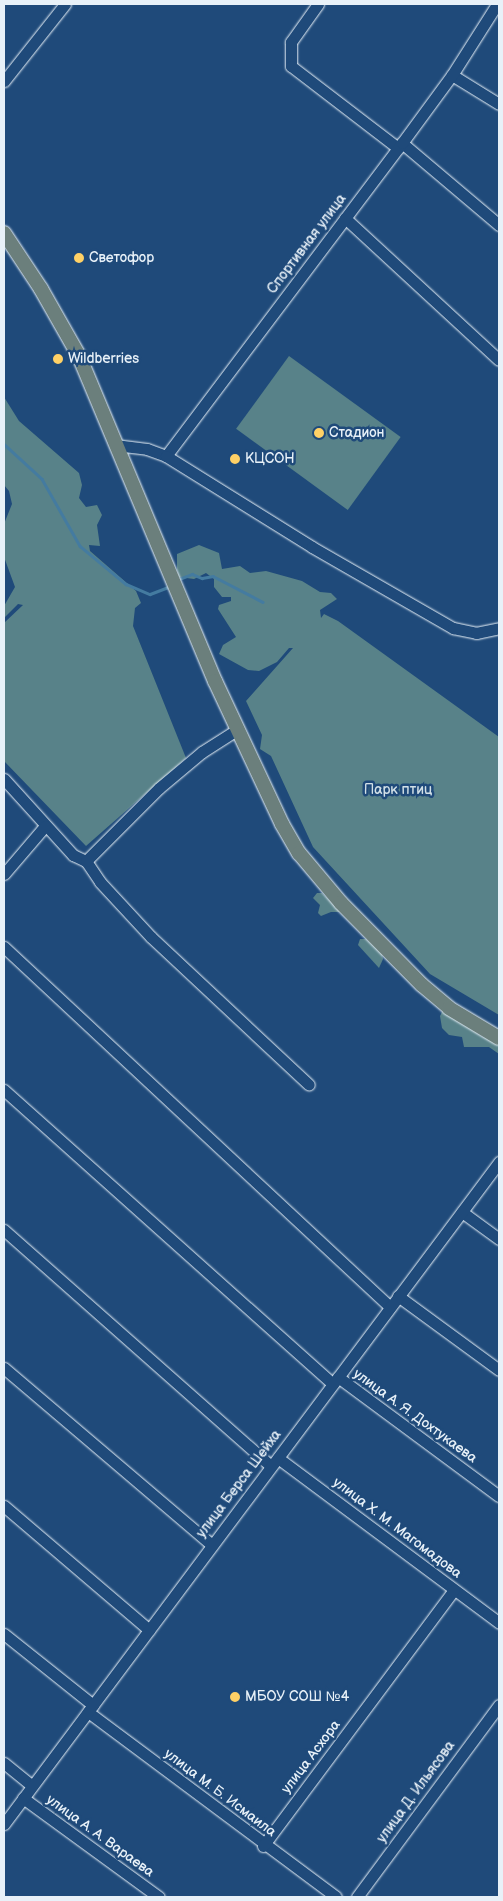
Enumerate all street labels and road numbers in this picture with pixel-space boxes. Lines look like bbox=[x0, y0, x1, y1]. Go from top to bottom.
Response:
street label: Спортивная улица bbox=[264, 191, 350, 297]
street label: улица А. Я. Дохтукаева bbox=[350, 1365, 480, 1467]
street label: улица Берса Шейха bbox=[193, 1427, 285, 1541]
street label: улица Х. М. Магомадова bbox=[329, 1474, 465, 1582]
street label: улица Асхора bbox=[278, 1717, 344, 1797]
street label: улица Д. Ильясова bbox=[373, 1738, 459, 1846]
street label: улица М. Б. Исмаила bbox=[161, 1745, 279, 1841]
street label: улица А. А. Вараева bbox=[43, 1791, 157, 1881]

